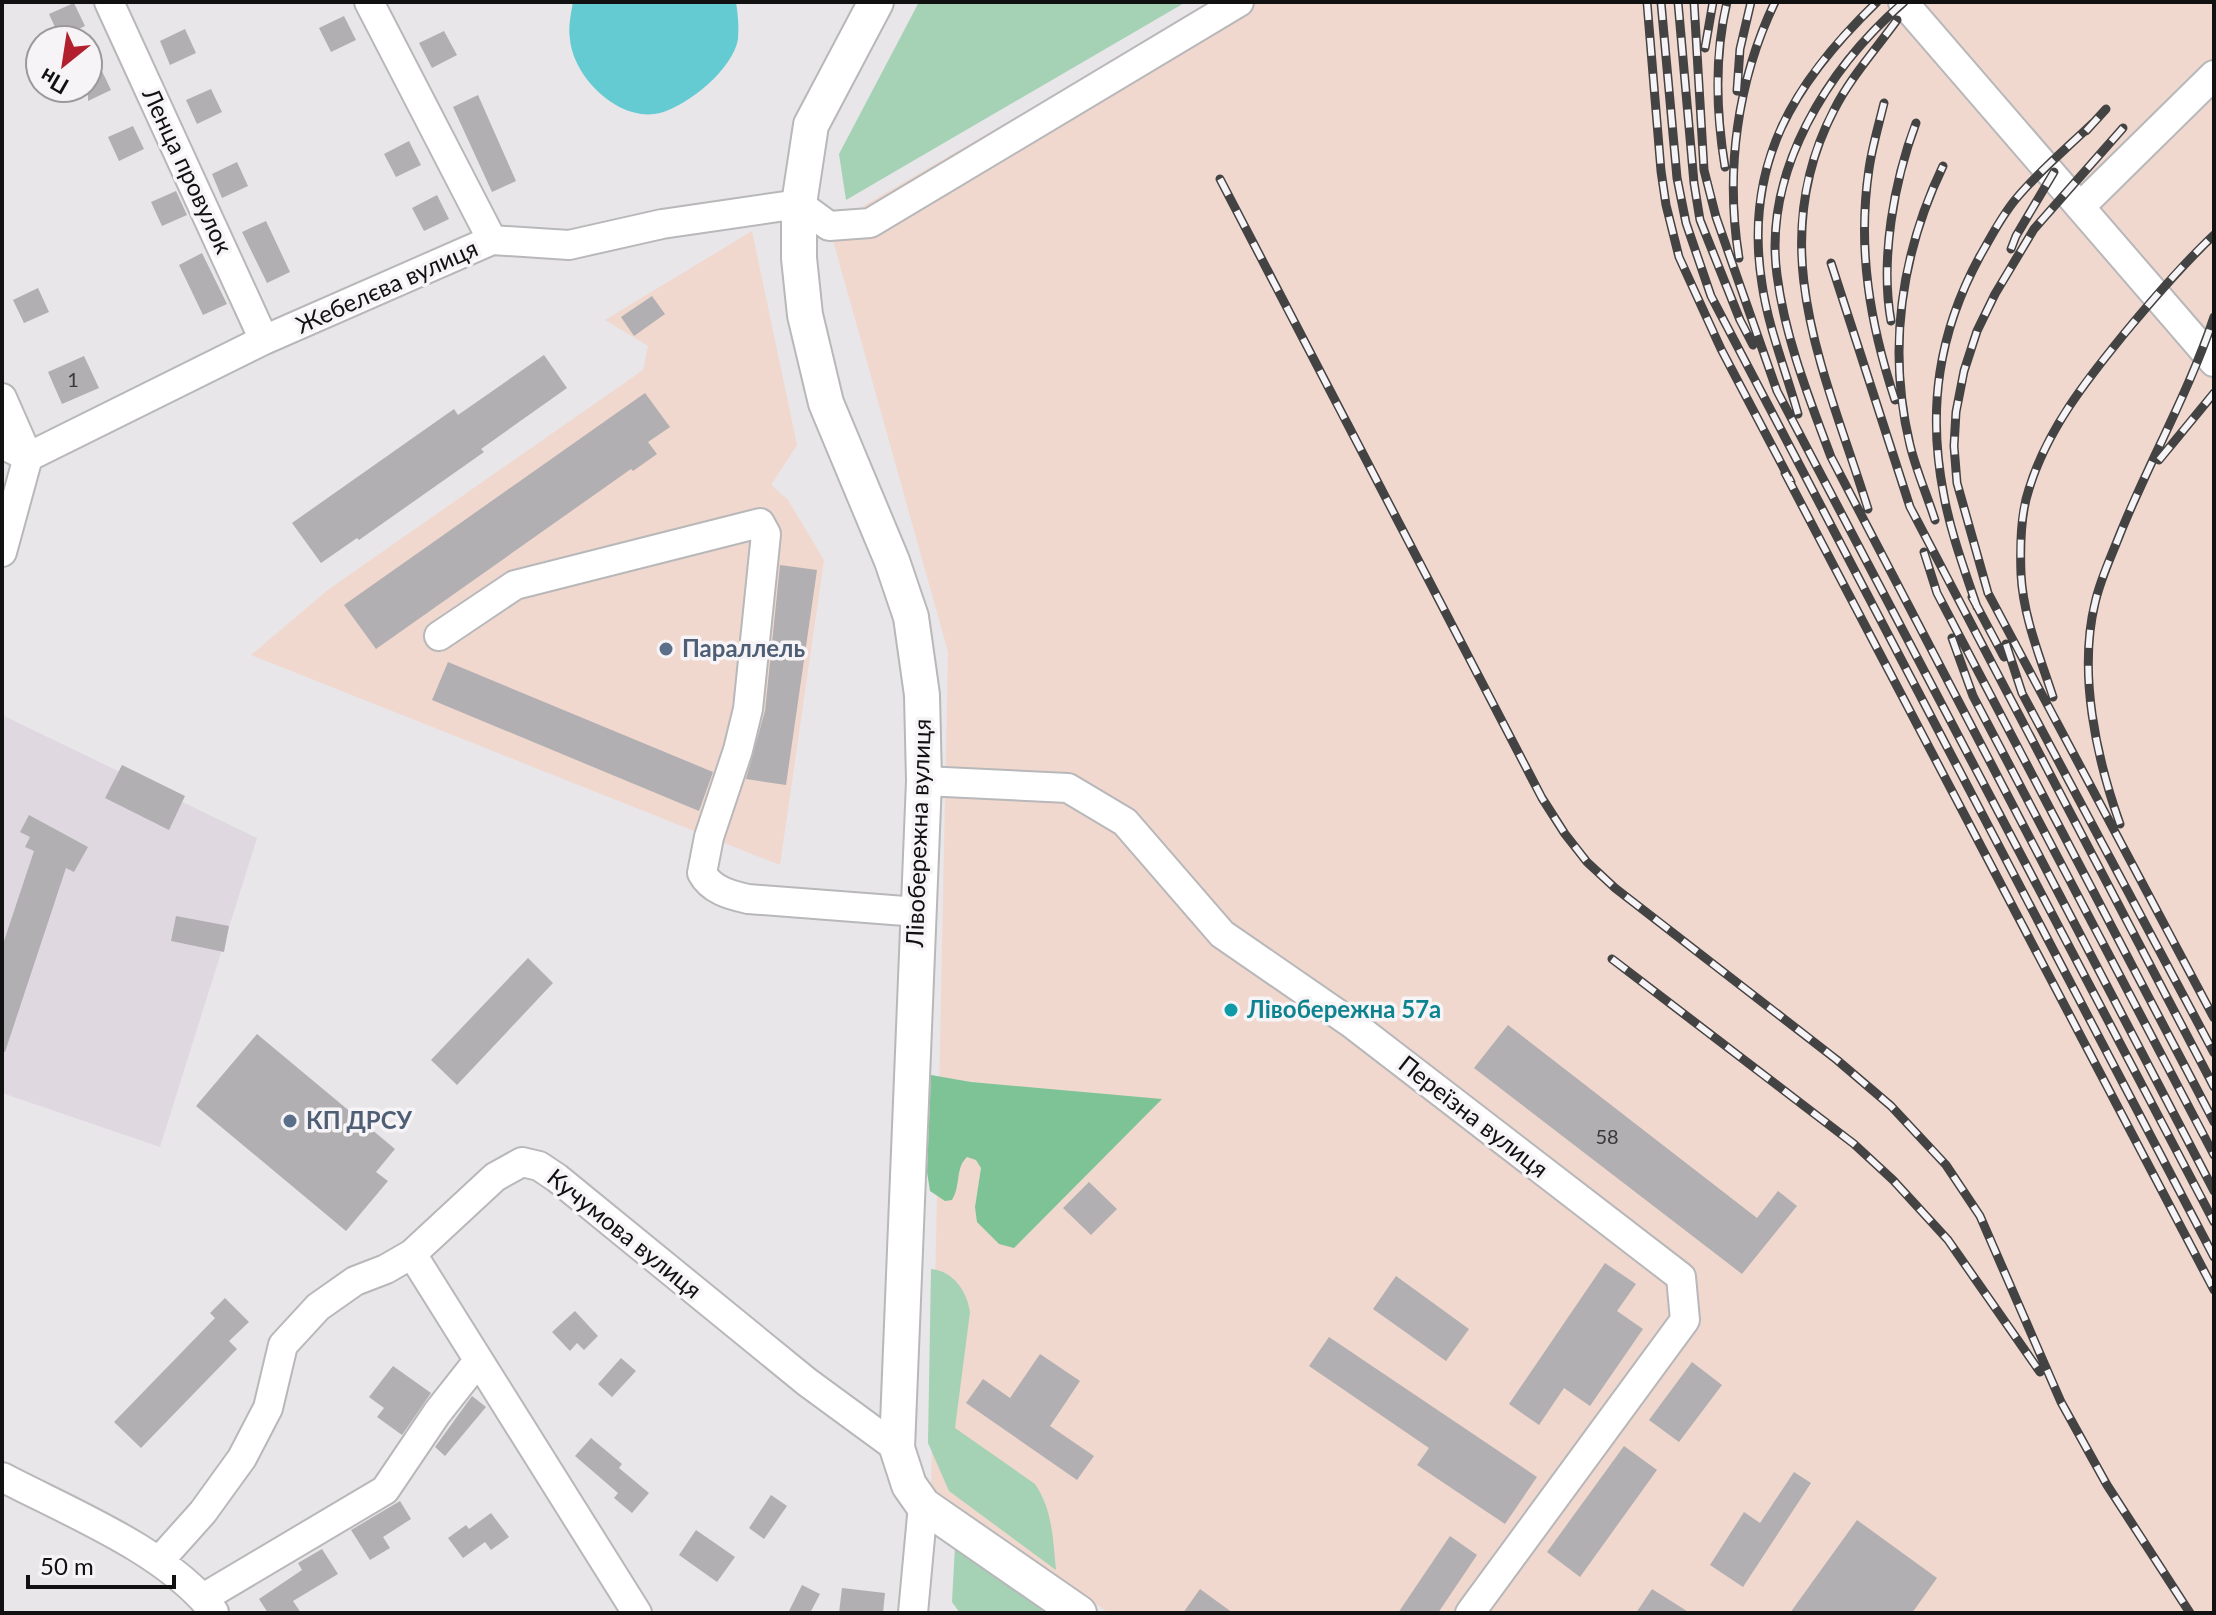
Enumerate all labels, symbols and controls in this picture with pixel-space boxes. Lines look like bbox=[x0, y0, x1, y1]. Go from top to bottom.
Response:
north arrow bbox=[24, 24, 104, 104]
text: Пн bbox=[35, 63, 73, 101]
street label: Ленца провулок bbox=[137, 82, 240, 258]
street label: Жебелєва вулиця bbox=[291, 233, 482, 339]
house number: 1 bbox=[67, 367, 79, 391]
place label: Параллель bbox=[682, 633, 805, 662]
marker: Параллель bbox=[657, 640, 675, 658]
street label: Лівобережна вулиця bbox=[899, 718, 936, 949]
place label: Лівобережна 57а bbox=[1246, 994, 1441, 1023]
marker: Лівобережна 57а bbox=[1222, 1001, 1240, 1019]
street label: Переїзна вулиця bbox=[1394, 1049, 1554, 1183]
place label: КП ДРСУ bbox=[306, 1105, 413, 1134]
marker: КП ДРСУ bbox=[281, 1112, 299, 1130]
house number: 58 bbox=[1595, 1124, 1619, 1148]
street label: Кучумова вулиця bbox=[542, 1162, 708, 1304]
scale bar bbox=[28, 1539, 174, 1589]
text: 50 m bbox=[40, 1551, 94, 1580]

